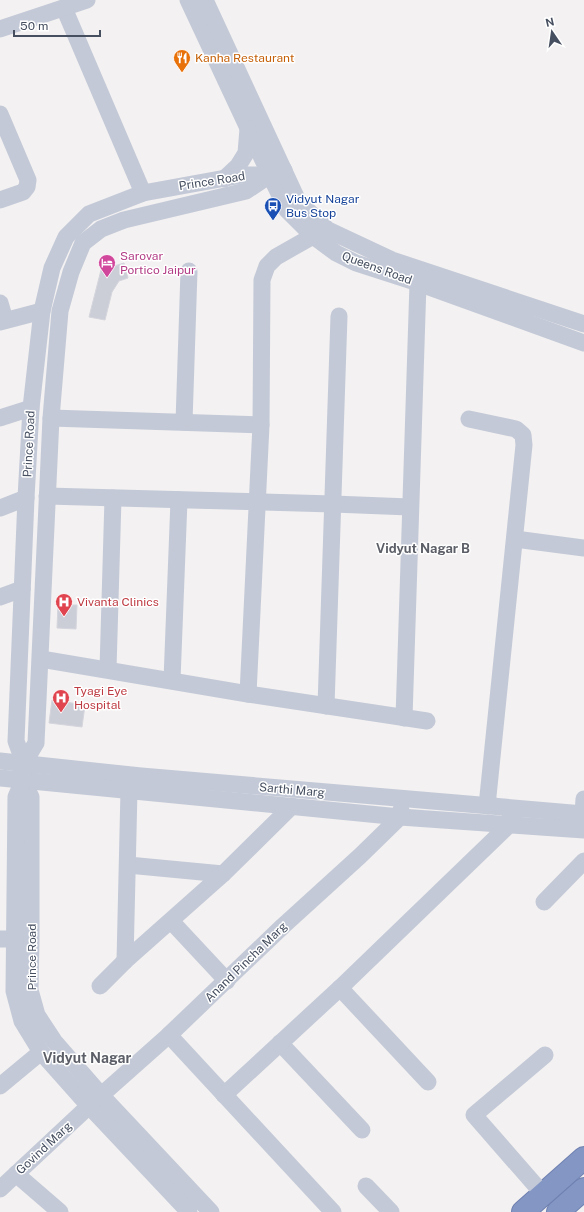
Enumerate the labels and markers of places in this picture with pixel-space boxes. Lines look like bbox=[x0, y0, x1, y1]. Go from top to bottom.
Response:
restaurant icon: Kanha Restaurant bbox=[172, 48, 192, 73]
place label: Kanha Restaurant bbox=[195, 51, 295, 65]
place label: Vidyut Nagar Bus Stop bbox=[286, 192, 360, 220]
bus stop icon: Vidyut Nagar Bus Stop bbox=[263, 196, 283, 221]
place label: Sarovar Portico Jaipur bbox=[120, 249, 196, 277]
hotel icon: Sarovar Portico Jaipur bbox=[97, 253, 117, 278]
hospital icon: Vivanta Clinics bbox=[54, 592, 74, 617]
place label: Vivanta Clinics bbox=[77, 595, 159, 609]
place label: Tyagi Eye Hospital bbox=[74, 684, 127, 712]
hospital icon: Tyagi Eye Hospital bbox=[51, 688, 71, 713]

